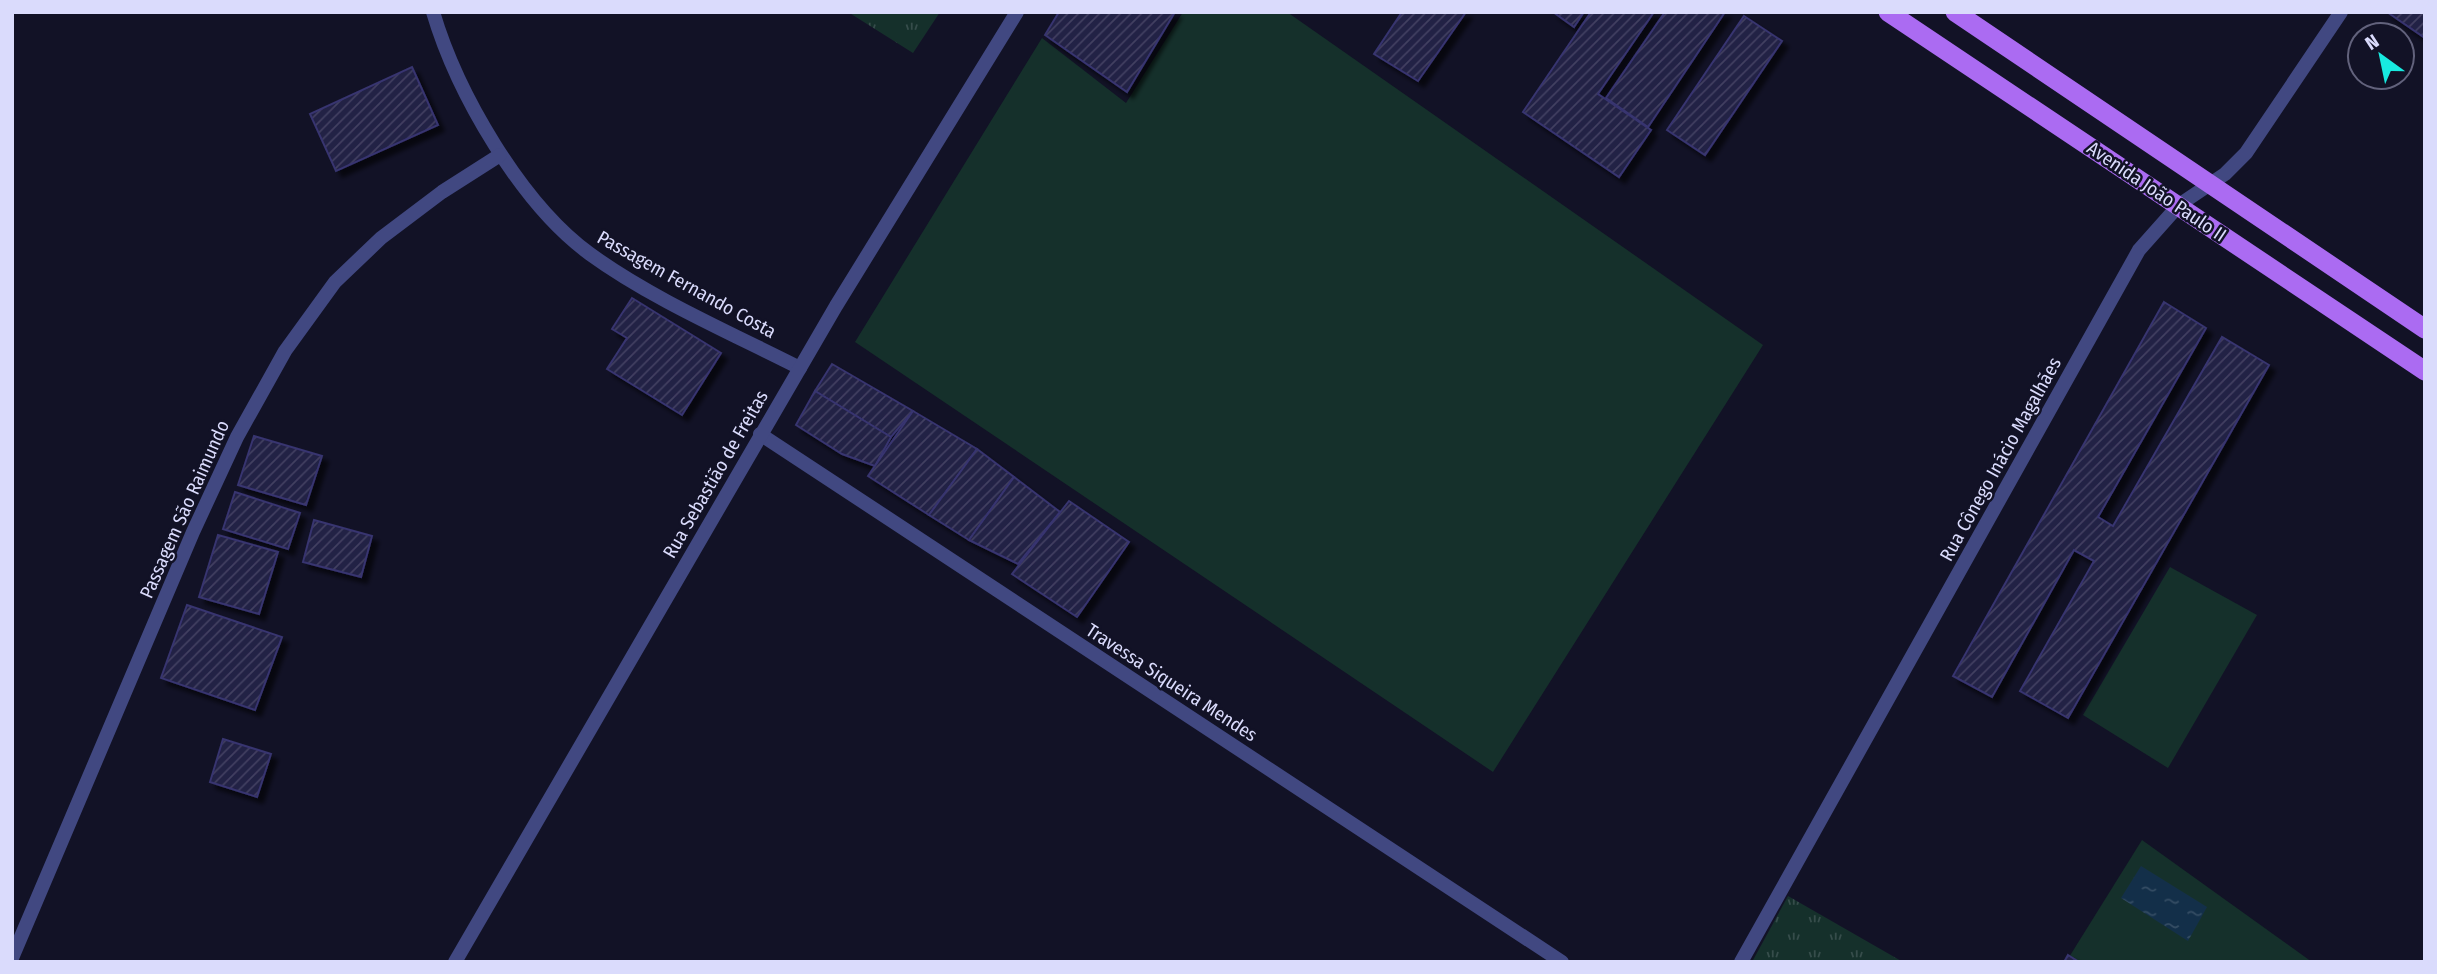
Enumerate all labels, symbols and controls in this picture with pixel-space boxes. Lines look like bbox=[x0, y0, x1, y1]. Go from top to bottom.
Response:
north arrow bbox=[2346, 21, 2416, 91]
text: N bbox=[2361, 29, 2383, 55]
street label: Avenida João Paulo II bbox=[2083, 136, 2231, 246]
street label: Passagem Fernando Costa bbox=[593, 226, 780, 343]
street label: Rua Cônego Inácio Magalhães bbox=[1935, 353, 2066, 565]
street label: Rua Sebastião de Freitas bbox=[658, 386, 773, 562]
street label: Passagem São Raimundo bbox=[135, 417, 234, 602]
street label: Travessa Siqueira Mendes bbox=[1082, 618, 1262, 746]

